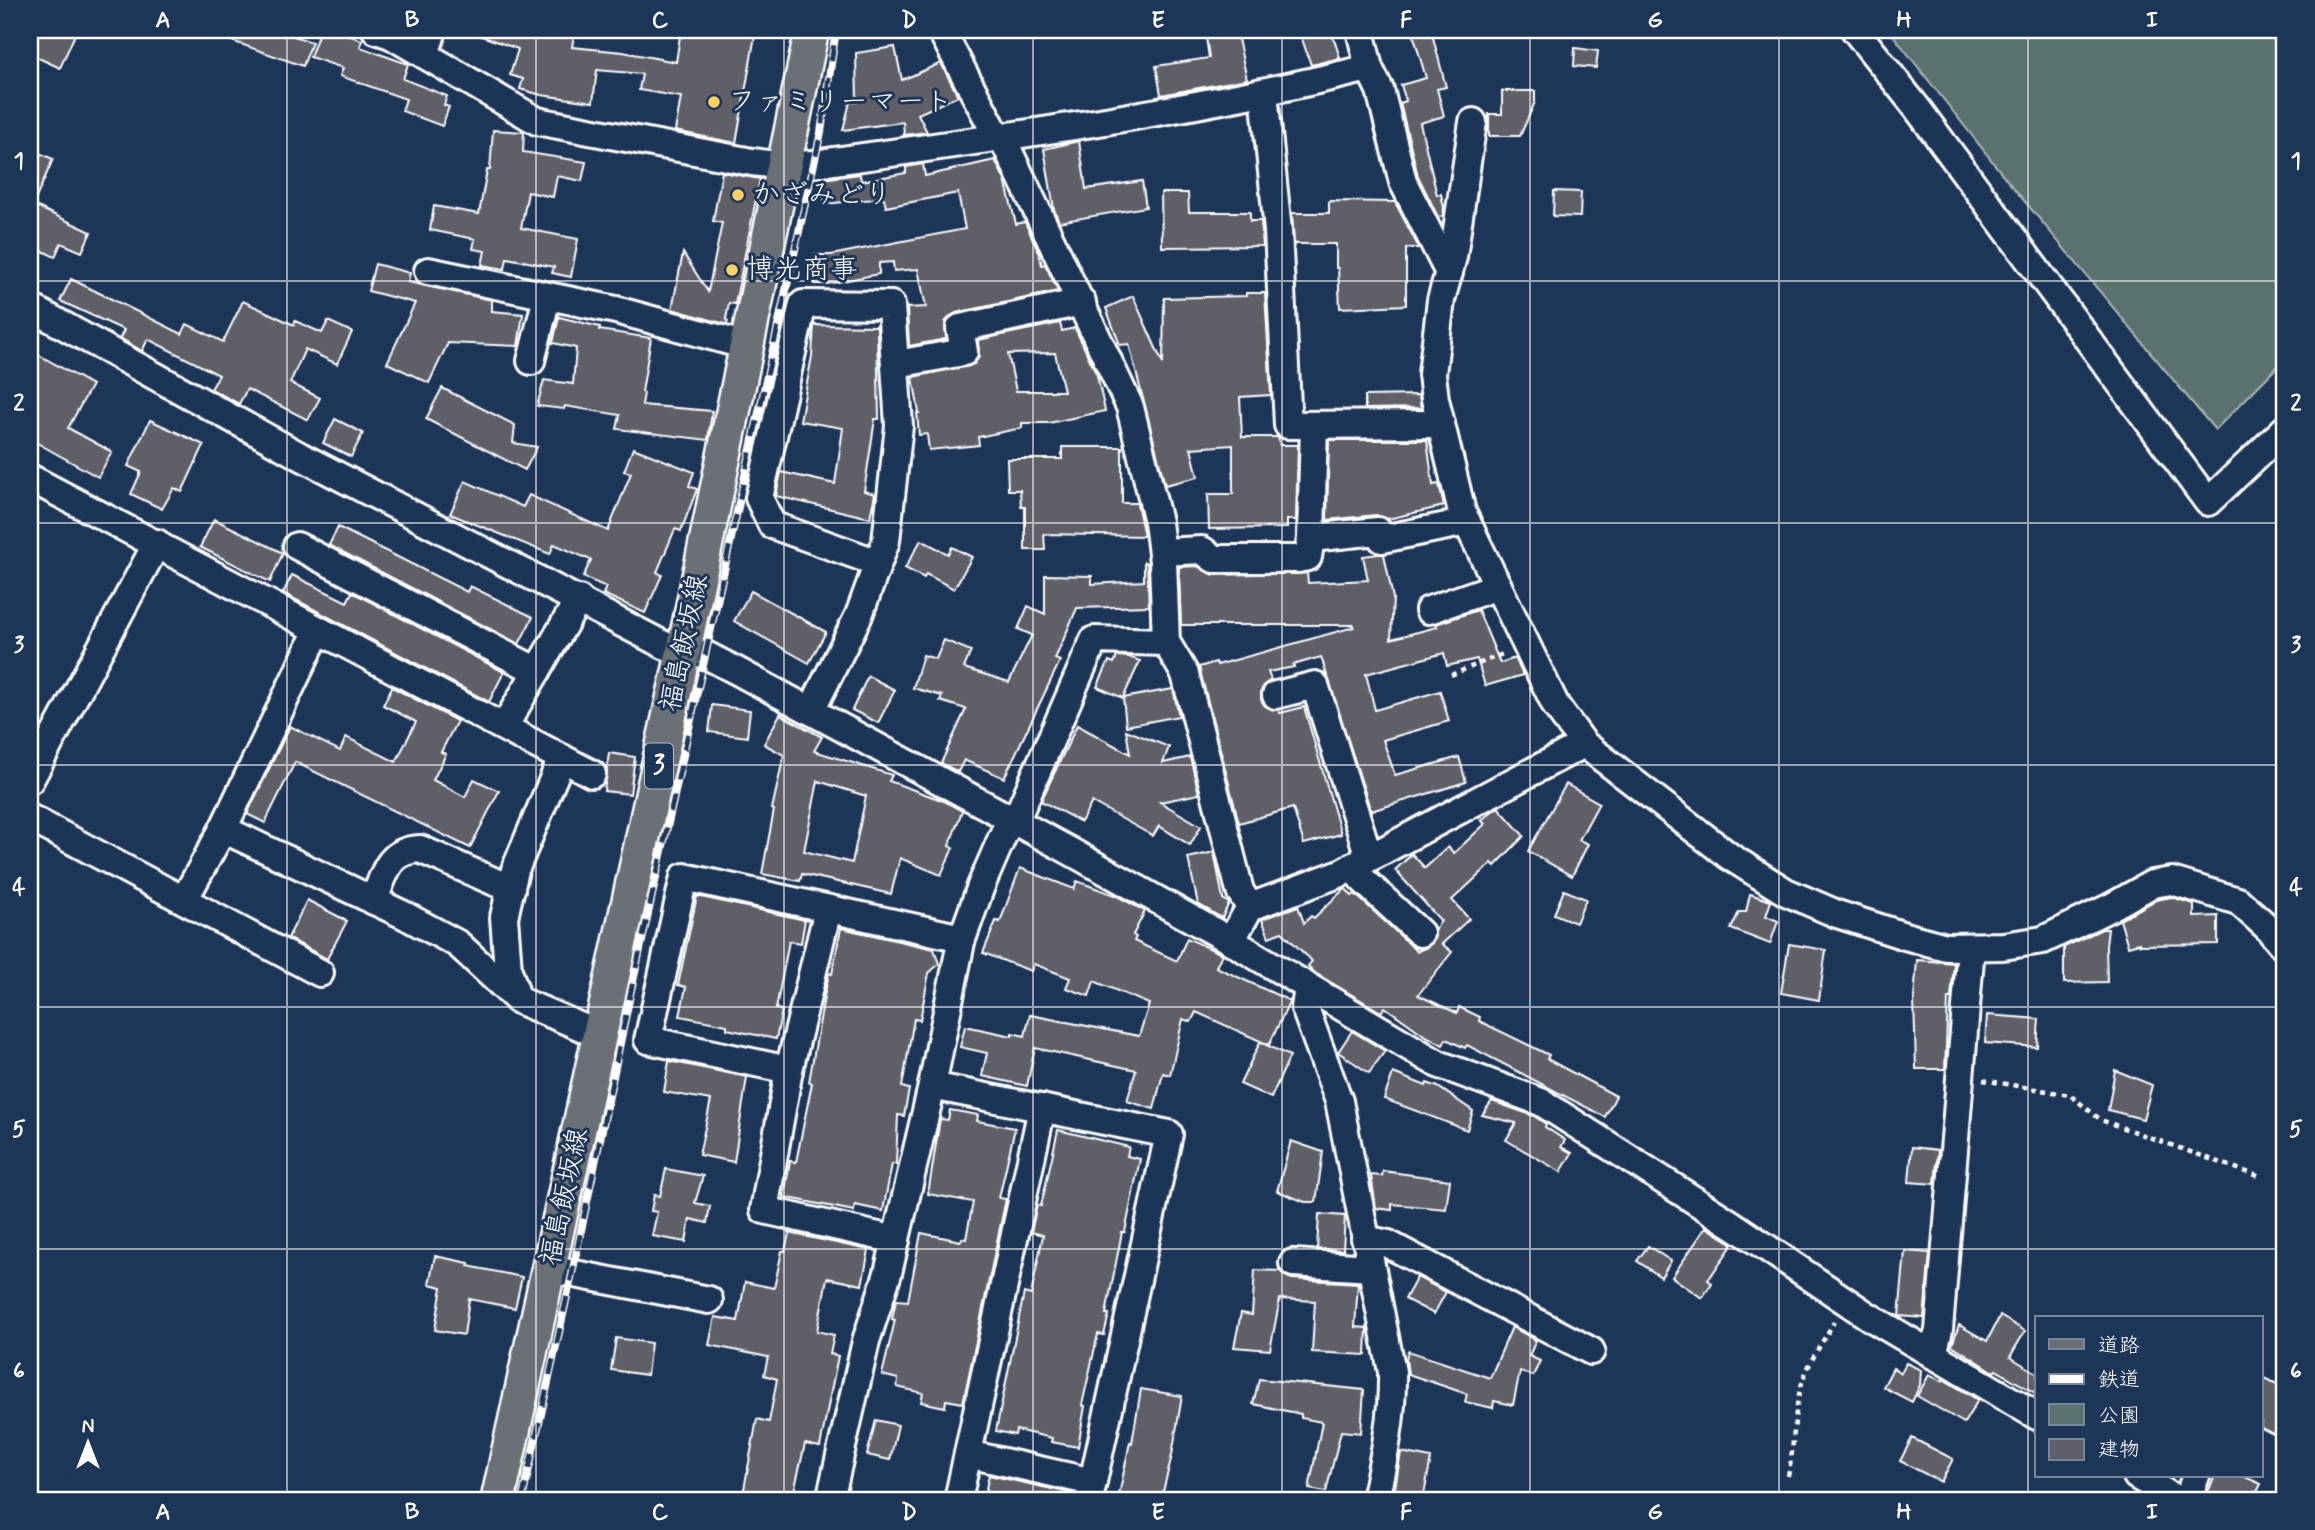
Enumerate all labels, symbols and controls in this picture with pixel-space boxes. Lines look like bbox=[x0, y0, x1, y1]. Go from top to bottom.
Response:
text: A bbox=[155, 6, 171, 36]
text: B bbox=[405, 6, 420, 36]
text: C bbox=[652, 6, 669, 36]
text: D bbox=[901, 6, 917, 36]
text: E bbox=[1151, 6, 1165, 36]
text: F bbox=[1400, 6, 1412, 36]
text: G bbox=[1647, 6, 1663, 36]
text: H bbox=[1896, 6, 1912, 36]
text: I bbox=[2146, 6, 2158, 36]
place label: ファミリーマート bbox=[728, 84, 953, 121]
marker: ファミリーマート bbox=[706, 94, 722, 110]
text: 1 bbox=[14, 147, 24, 177]
text: 1 bbox=[2291, 147, 2301, 177]
place label: かざみどり bbox=[752, 177, 892, 214]
marker: かざみどり bbox=[730, 187, 746, 203]
place label: 博光商事 bbox=[746, 252, 858, 289]
marker: 博光商事 bbox=[724, 262, 740, 278]
text: 2 bbox=[13, 389, 25, 419]
text: 2 bbox=[2290, 389, 2302, 419]
street label: 福島飯坂線 bbox=[652, 571, 718, 715]
text: 3 bbox=[14, 631, 25, 661]
text: 3 bbox=[2291, 631, 2302, 661]
road number: 3 bbox=[645, 744, 673, 788]
text: 4 bbox=[12, 873, 26, 903]
text: 4 bbox=[2289, 873, 2303, 903]
text: 5 bbox=[12, 1115, 26, 1145]
text: 5 bbox=[2289, 1115, 2303, 1145]
street label: 福島飯坂線 bbox=[532, 1125, 598, 1269]
legend bbox=[2035, 1316, 2262, 1478]
text: 道路 bbox=[2098, 1332, 2140, 1360]
text: 6 bbox=[13, 1357, 25, 1387]
text: 6 bbox=[2290, 1357, 2302, 1387]
text: 鉄道 bbox=[2098, 1366, 2140, 1394]
text: 公園 bbox=[2098, 1402, 2140, 1430]
north arrow bbox=[52, 1408, 122, 1478]
text: N bbox=[82, 1415, 94, 1440]
text: 建物 bbox=[2098, 1436, 2140, 1464]
text: A bbox=[155, 1498, 171, 1528]
text: B bbox=[405, 1498, 420, 1528]
text: C bbox=[652, 1498, 669, 1528]
text: D bbox=[901, 1498, 917, 1528]
text: E bbox=[1151, 1498, 1165, 1528]
text: F bbox=[1400, 1498, 1412, 1528]
text: G bbox=[1647, 1498, 1663, 1528]
text: H bbox=[1896, 1498, 1912, 1528]
text: I bbox=[2146, 1498, 2158, 1528]

